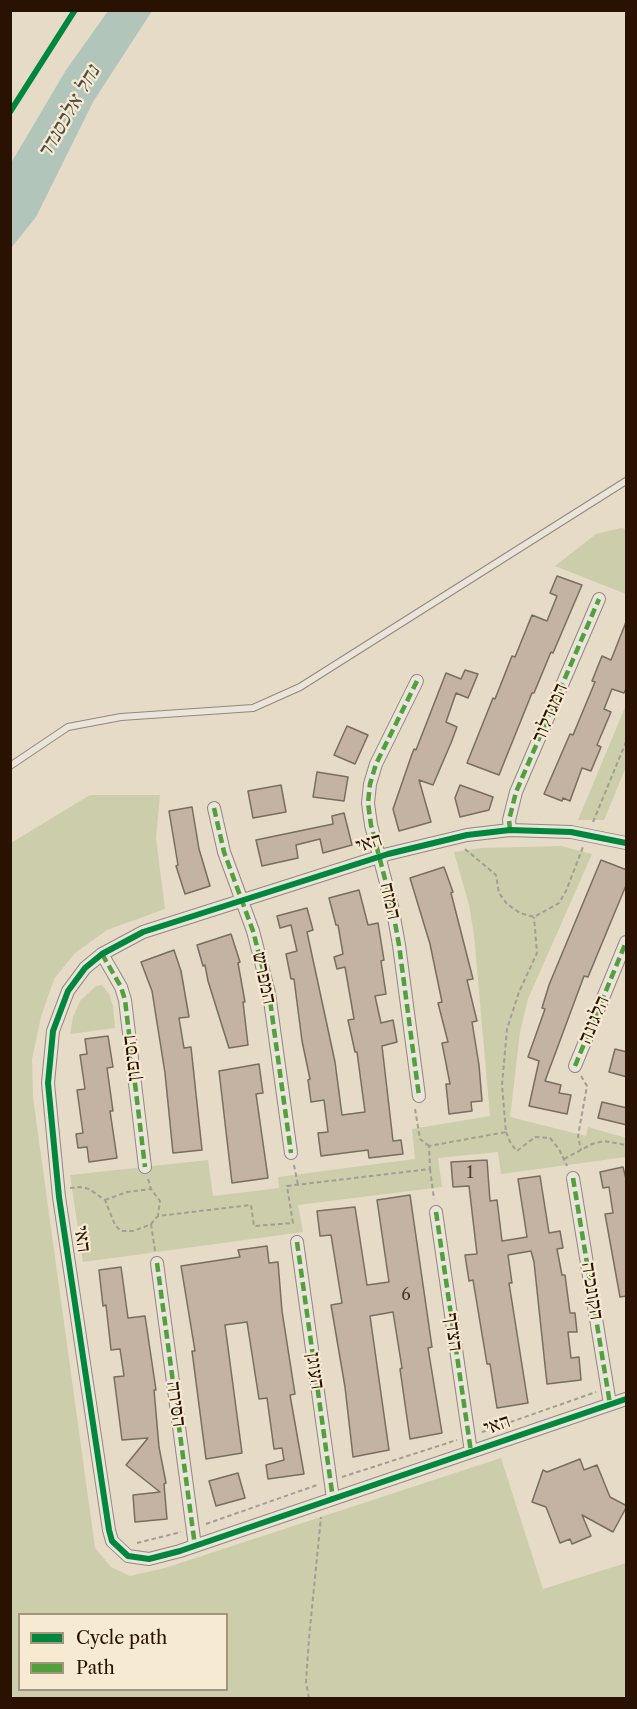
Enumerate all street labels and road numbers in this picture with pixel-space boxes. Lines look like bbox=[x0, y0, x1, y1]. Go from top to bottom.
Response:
street label: המגדלור bbox=[527, 680, 573, 746]
street label: האי bbox=[353, 828, 385, 858]
street label: המזח bbox=[374, 880, 406, 922]
street label: המפרש bbox=[247, 949, 281, 1007]
street label: הלגונה bbox=[573, 992, 615, 1048]
street label: הסיפון bbox=[117, 1034, 147, 1082]
street label: האי bbox=[68, 1224, 96, 1254]
street label: הקונכיה bbox=[576, 1260, 608, 1322]
street label: הצדף bbox=[438, 1311, 468, 1353]
street label: העוגן bbox=[301, 1351, 329, 1391]
street label: הסירה bbox=[161, 1380, 191, 1428]
street label: האי bbox=[480, 1409, 514, 1441]

